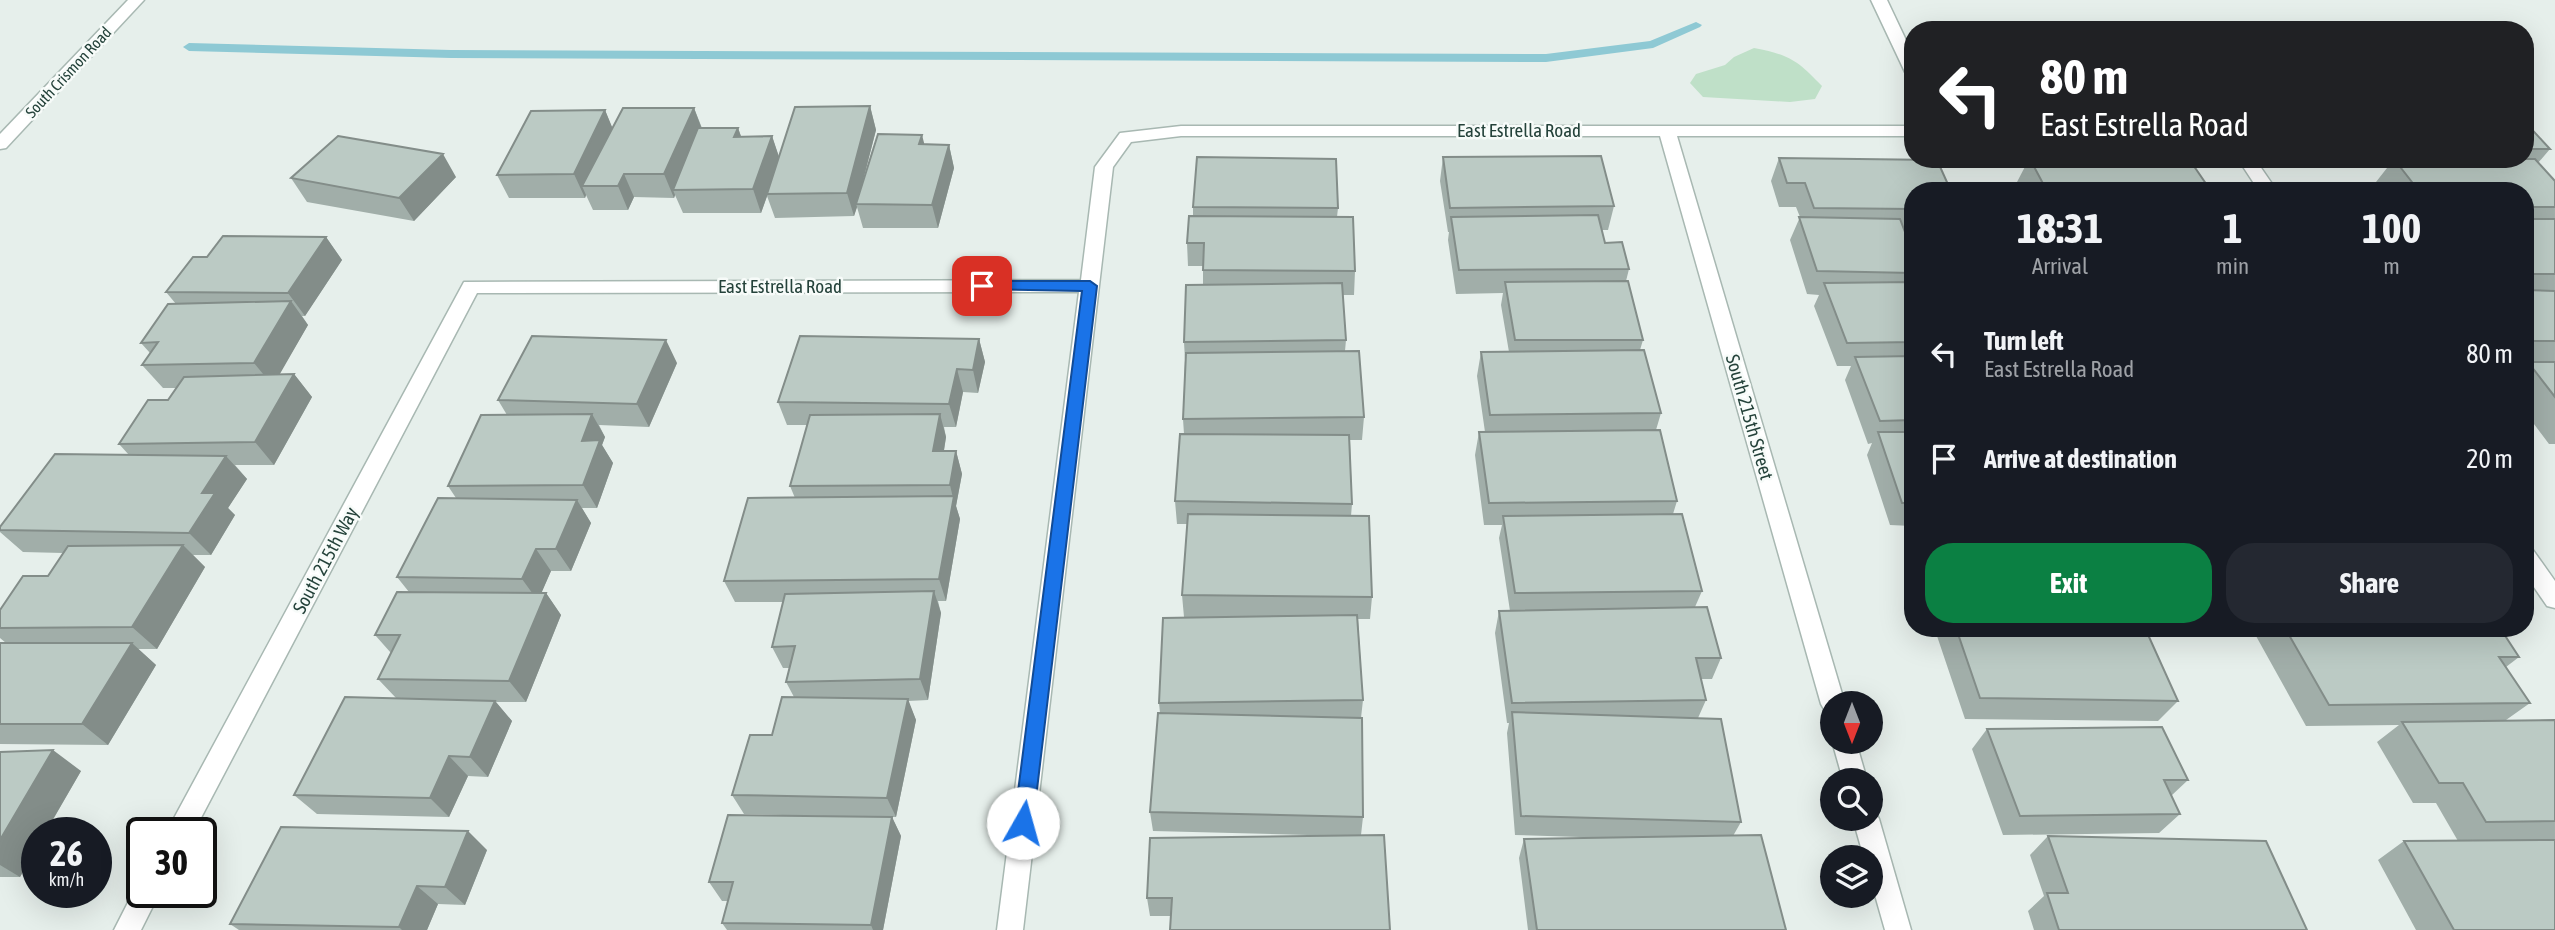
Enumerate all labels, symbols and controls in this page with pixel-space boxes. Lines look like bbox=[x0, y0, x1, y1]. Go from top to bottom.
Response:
street label: South Crismon Road bbox=[21, 23, 115, 121]
text: 80 m bbox=[2040, 48, 2128, 104]
icon: left bbox=[1925, 49, 2016, 140]
text: East Estrella Road bbox=[2040, 106, 2249, 143]
street label: East Estrella Road bbox=[1457, 119, 1581, 141]
text: 18:31 bbox=[2017, 204, 2103, 252]
text: 1 bbox=[2223, 204, 2242, 252]
text: 100 bbox=[2362, 204, 2421, 252]
text: Arrival bbox=[2032, 253, 2088, 279]
text: min bbox=[2216, 253, 2249, 279]
text: m bbox=[2383, 253, 2400, 279]
pin bbox=[952, 256, 1012, 316]
icon: arrive bbox=[963, 267, 1001, 305]
street label: East Estrella Road bbox=[718, 275, 842, 297]
text: Turn left bbox=[1984, 326, 2064, 356]
icon: left bbox=[1925, 335, 1963, 373]
text: 80 m bbox=[2466, 339, 2513, 369]
street label: South 215th Street bbox=[1722, 352, 1778, 482]
text: East Estrella Road bbox=[1984, 356, 2134, 382]
icon: arrive bbox=[1925, 440, 1963, 478]
text: Arrive at destination bbox=[1984, 444, 2177, 474]
text: 20 m bbox=[2466, 444, 2513, 474]
street label: South 215th Way bbox=[288, 503, 362, 617]
button: Exit bbox=[1925, 543, 2212, 623]
button: Share bbox=[2226, 543, 2513, 623]
north arrow bbox=[1820, 691, 1883, 754]
map controls bbox=[1820, 691, 1883, 908]
button: search bbox=[1820, 768, 1883, 831]
position arrow bbox=[986, 786, 1060, 860]
speed limit sign: 30 bbox=[126, 817, 217, 908]
text: 26 bbox=[50, 833, 83, 873]
button: layers bbox=[1820, 845, 1883, 908]
text: km/h bbox=[49, 869, 84, 890]

